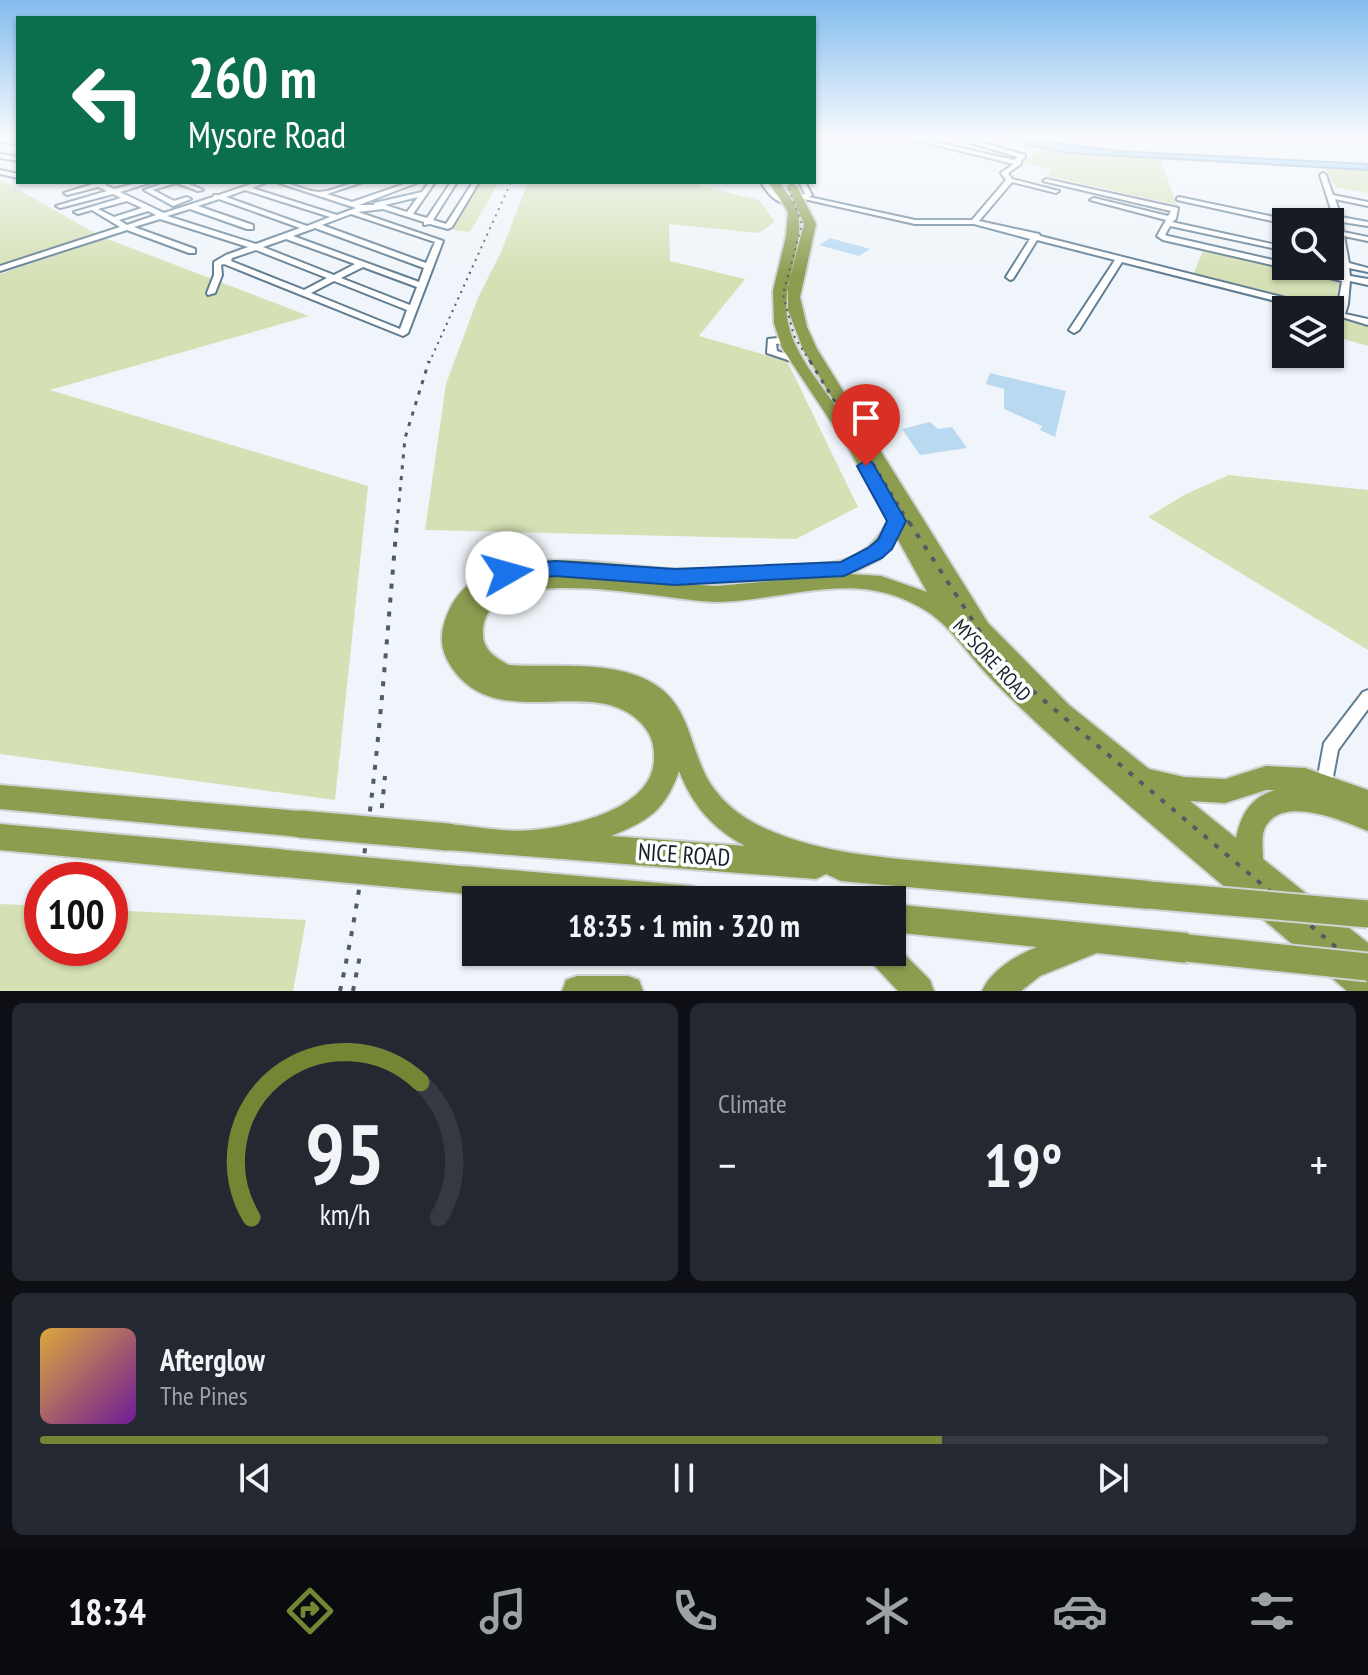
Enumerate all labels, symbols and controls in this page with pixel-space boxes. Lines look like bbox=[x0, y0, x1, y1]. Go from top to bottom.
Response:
text: 260 m bbox=[188, 41, 317, 113]
icon: left bbox=[56, 48, 160, 152]
text: Mysore Road bbox=[188, 111, 346, 158]
map controls bbox=[1272, 208, 1344, 368]
button: search bbox=[1272, 208, 1344, 280]
button: layers bbox=[1272, 296, 1344, 368]
pin bbox=[832, 384, 900, 466]
icon: arrive bbox=[844, 396, 888, 440]
position arrow bbox=[465, 531, 549, 615]
street label: MYSORE ROAD bbox=[947, 613, 1037, 707]
street label: NICE ROAD bbox=[637, 836, 731, 873]
speed limit sign: 100 bbox=[24, 862, 128, 966]
text: 18:35 · 1 min · 320 m bbox=[568, 906, 800, 945]
text: Climate bbox=[718, 1087, 787, 1120]
text: 95 bbox=[305, 1099, 385, 1207]
text: 19° bbox=[983, 1126, 1063, 1204]
text: − bbox=[718, 1136, 736, 1193]
text: + bbox=[1310, 1136, 1328, 1193]
text: km/h bbox=[320, 1196, 370, 1233]
text: Afterglow bbox=[160, 1340, 265, 1379]
text: The Pines bbox=[160, 1379, 248, 1412]
icon: previous bbox=[233, 1456, 277, 1500]
icon: pause bbox=[662, 1456, 706, 1500]
icon: next bbox=[1091, 1456, 1135, 1500]
icon: directions bbox=[282, 1583, 338, 1639]
icon: music bbox=[475, 1583, 531, 1639]
icon: phone bbox=[667, 1583, 723, 1639]
icon: climate bbox=[859, 1583, 915, 1639]
icon: car bbox=[1052, 1583, 1108, 1639]
icon: filters bbox=[1244, 1583, 1300, 1639]
text: 18:34 bbox=[68, 1588, 146, 1635]

